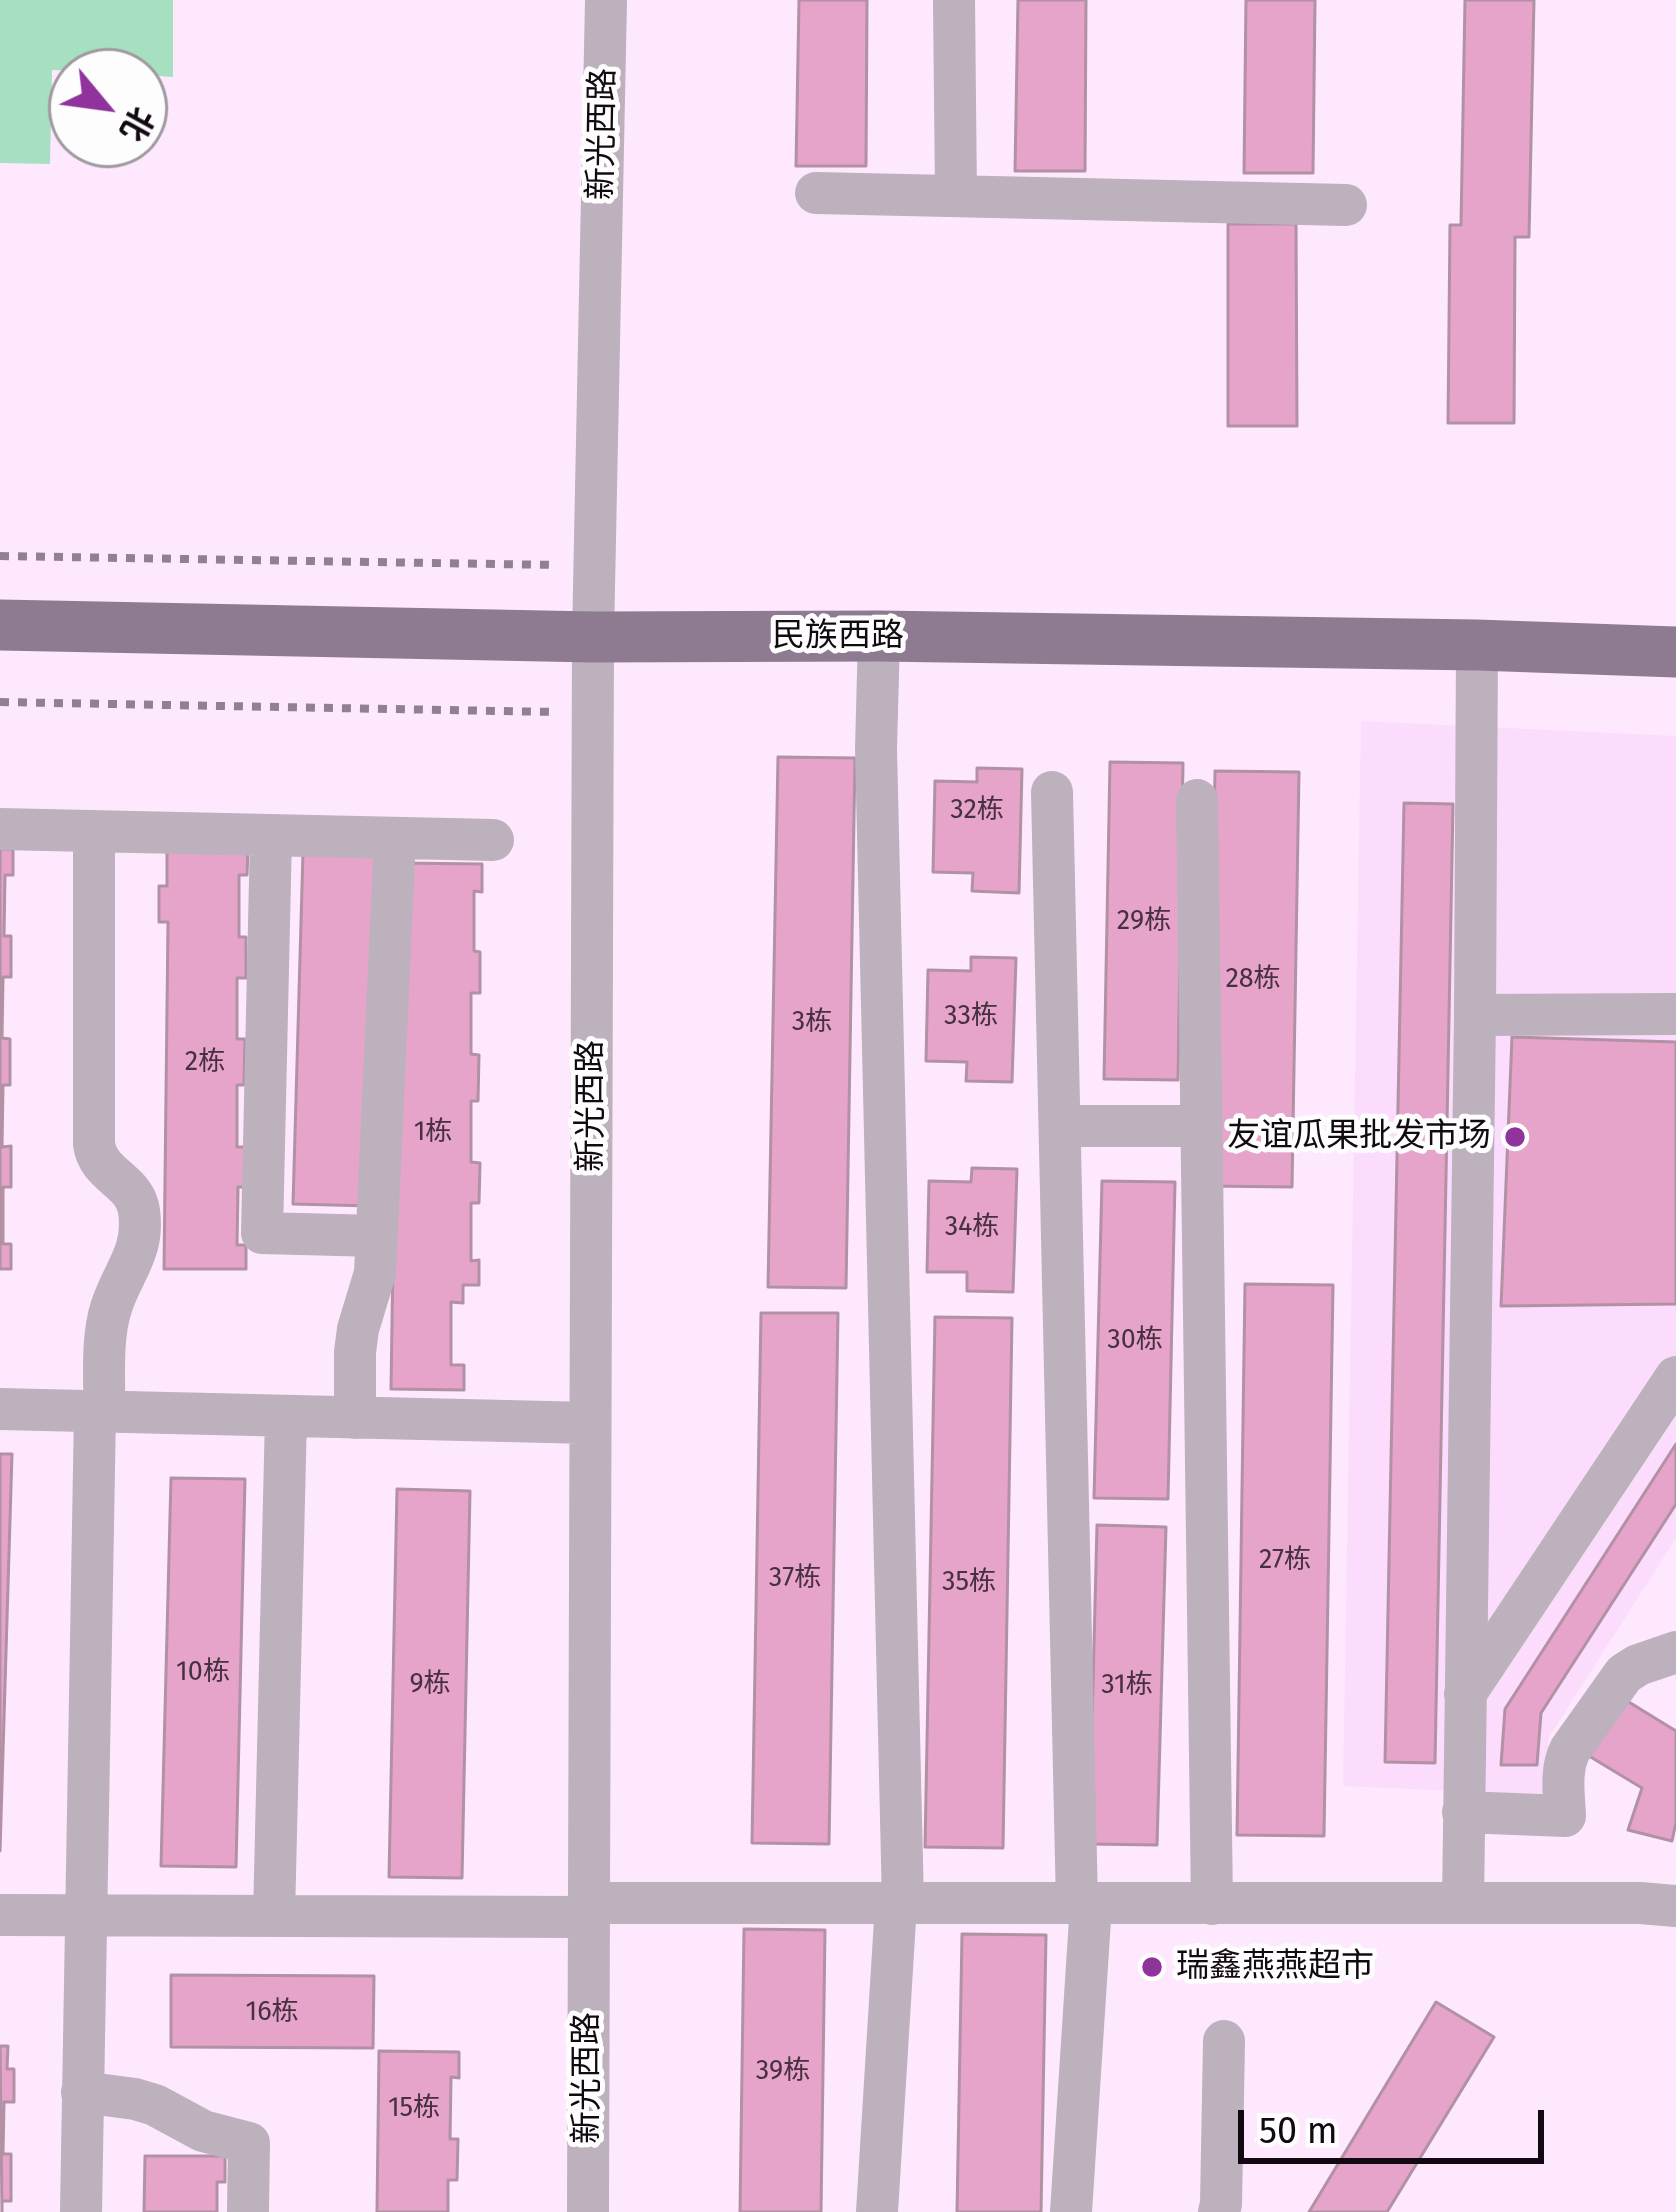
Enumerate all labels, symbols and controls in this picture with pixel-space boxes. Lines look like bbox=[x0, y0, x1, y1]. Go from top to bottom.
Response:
north arrow bbox=[48, 48, 168, 168]
street label: 新光西路 bbox=[582, 68, 624, 200]
text: 北 bbox=[111, 100, 162, 148]
street label: 民族西路 bbox=[772, 617, 904, 657]
house number: 32栋 bbox=[950, 794, 1004, 826]
house number: 29栋 bbox=[1117, 905, 1171, 937]
house number: 28栋 bbox=[1225, 963, 1281, 995]
house number: 33栋 bbox=[944, 1000, 998, 1032]
house number: 3栋 bbox=[792, 1006, 832, 1038]
street label: 新光西路 bbox=[572, 1040, 612, 1172]
house number: 2栋 bbox=[185, 1046, 225, 1078]
house number: 1栋 bbox=[414, 1116, 452, 1148]
place label: 友谊瓜果批发市场 bbox=[1227, 1117, 1491, 1157]
marker: 友谊瓜果批发市场 bbox=[1502, 1124, 1528, 1150]
house number: 34栋 bbox=[945, 1211, 999, 1243]
house number: 30栋 bbox=[1107, 1324, 1163, 1356]
house number: 27栋 bbox=[1259, 1544, 1311, 1576]
house number: 37栋 bbox=[769, 1562, 821, 1594]
house number: 35栋 bbox=[942, 1566, 996, 1598]
house number: 10栋 bbox=[176, 1656, 230, 1688]
house number: 9栋 bbox=[409, 1668, 451, 1700]
house number: 31栋 bbox=[1101, 1669, 1153, 1701]
place label: 瑞鑫燕燕超市 bbox=[1176, 1947, 1374, 1987]
marker: 瑞鑫燕燕超市 bbox=[1139, 1954, 1165, 1980]
house number: 16栋 bbox=[245, 1996, 299, 2028]
street label: 新光西路 bbox=[568, 2012, 608, 2144]
house number: 39栋 bbox=[756, 2055, 810, 2087]
scale bar bbox=[1244, 2086, 1550, 2160]
house number: 15栋 bbox=[388, 2092, 440, 2124]
text: 50 m bbox=[1259, 2109, 1338, 2153]

